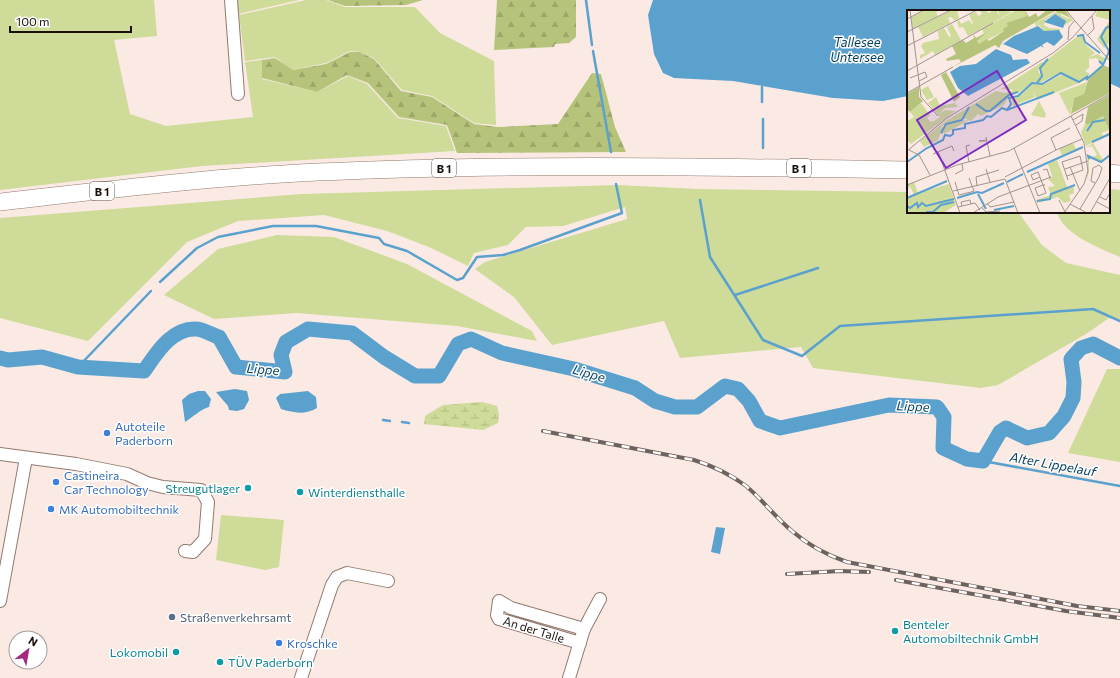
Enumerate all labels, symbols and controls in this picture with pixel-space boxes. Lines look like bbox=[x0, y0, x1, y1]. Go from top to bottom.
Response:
scale bar bbox=[10, 8, 131, 34]
inset map bbox=[907, 10, 1110, 213]
text: 100 m bbox=[16, 14, 50, 28]
water label: Tallesee Untersee bbox=[830, 34, 884, 65]
road number: B 1 bbox=[432, 159, 456, 177]
road number: B 1 bbox=[787, 159, 811, 177]
road number: B 1 bbox=[90, 182, 114, 200]
water label: Lippe bbox=[246, 360, 280, 378]
water label: Lippe bbox=[571, 361, 607, 385]
water label: Lippe bbox=[896, 397, 930, 415]
place label: Autoteile Paderborn bbox=[115, 419, 173, 447]
marker: Autoteile Paderborn bbox=[102, 428, 112, 438]
water label: Alter Lippelauf bbox=[1007, 448, 1099, 480]
place label: Castineira Car Technology bbox=[64, 468, 148, 496]
marker: Castineira Car Technology bbox=[51, 477, 61, 487]
place label: Streugutlager bbox=[166, 481, 240, 495]
marker: Streugutlager bbox=[243, 483, 253, 493]
place label: Winterdiensthalle bbox=[308, 485, 405, 499]
marker: Winterdiensthalle bbox=[295, 487, 305, 497]
place label: MK Automobiltechnik bbox=[59, 502, 180, 516]
marker: MK Automobiltechnik bbox=[46, 504, 56, 514]
place label: Straßenverkehrsamt bbox=[180, 610, 291, 624]
marker: Straßenverkehrsamt bbox=[167, 612, 177, 622]
street label: An der Talle bbox=[502, 613, 566, 645]
place label: Benteler Automobiltechnik GmbH bbox=[903, 617, 1039, 645]
marker: Benteler Automobiltechnik GmbH bbox=[890, 626, 900, 636]
north arrow bbox=[8, 630, 48, 670]
text: N bbox=[27, 633, 40, 649]
place label: Kroschke bbox=[287, 636, 338, 650]
marker: Kroschke bbox=[274, 638, 284, 648]
place label: Lokomobil bbox=[110, 645, 168, 659]
marker: Lokomobil bbox=[171, 647, 181, 657]
place label: TÜV Paderborn bbox=[228, 655, 313, 669]
marker: TÜV Paderborn bbox=[215, 657, 225, 667]

